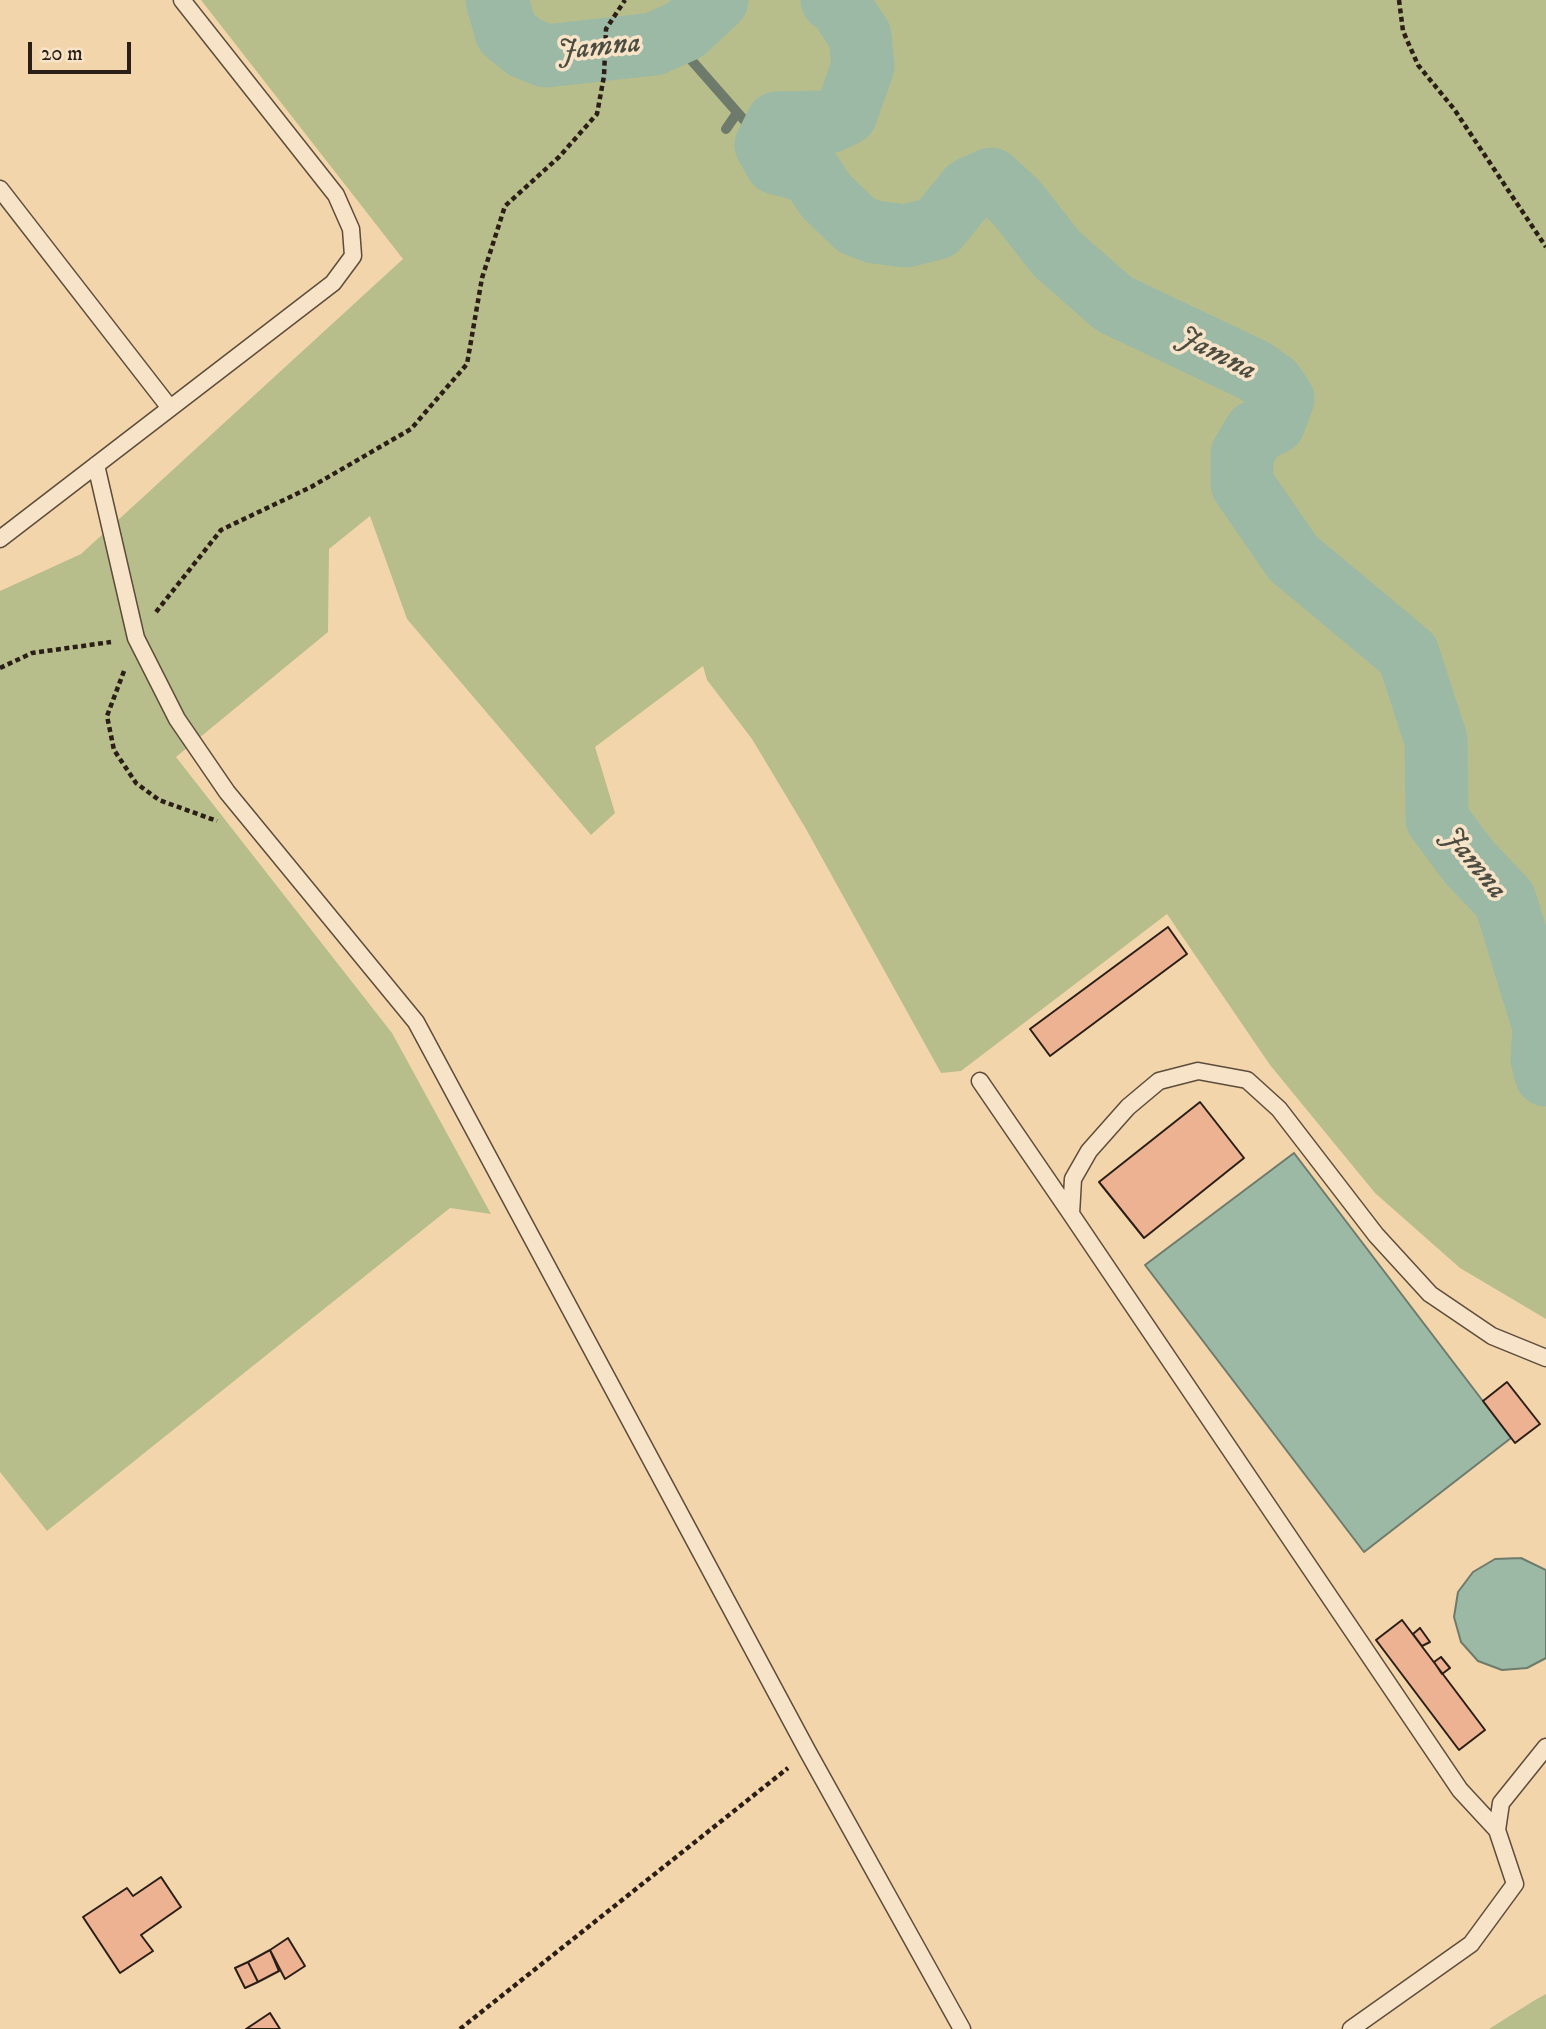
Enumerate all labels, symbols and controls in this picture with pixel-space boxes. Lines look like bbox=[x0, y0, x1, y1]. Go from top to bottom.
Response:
water label: Jamna bbox=[555, 27, 643, 71]
scale bar bbox=[32, 28, 135, 72]
text: 20 m bbox=[41, 41, 83, 67]
water label: Jamna bbox=[1170, 319, 1262, 391]
water label: Jamna bbox=[1433, 820, 1513, 908]

